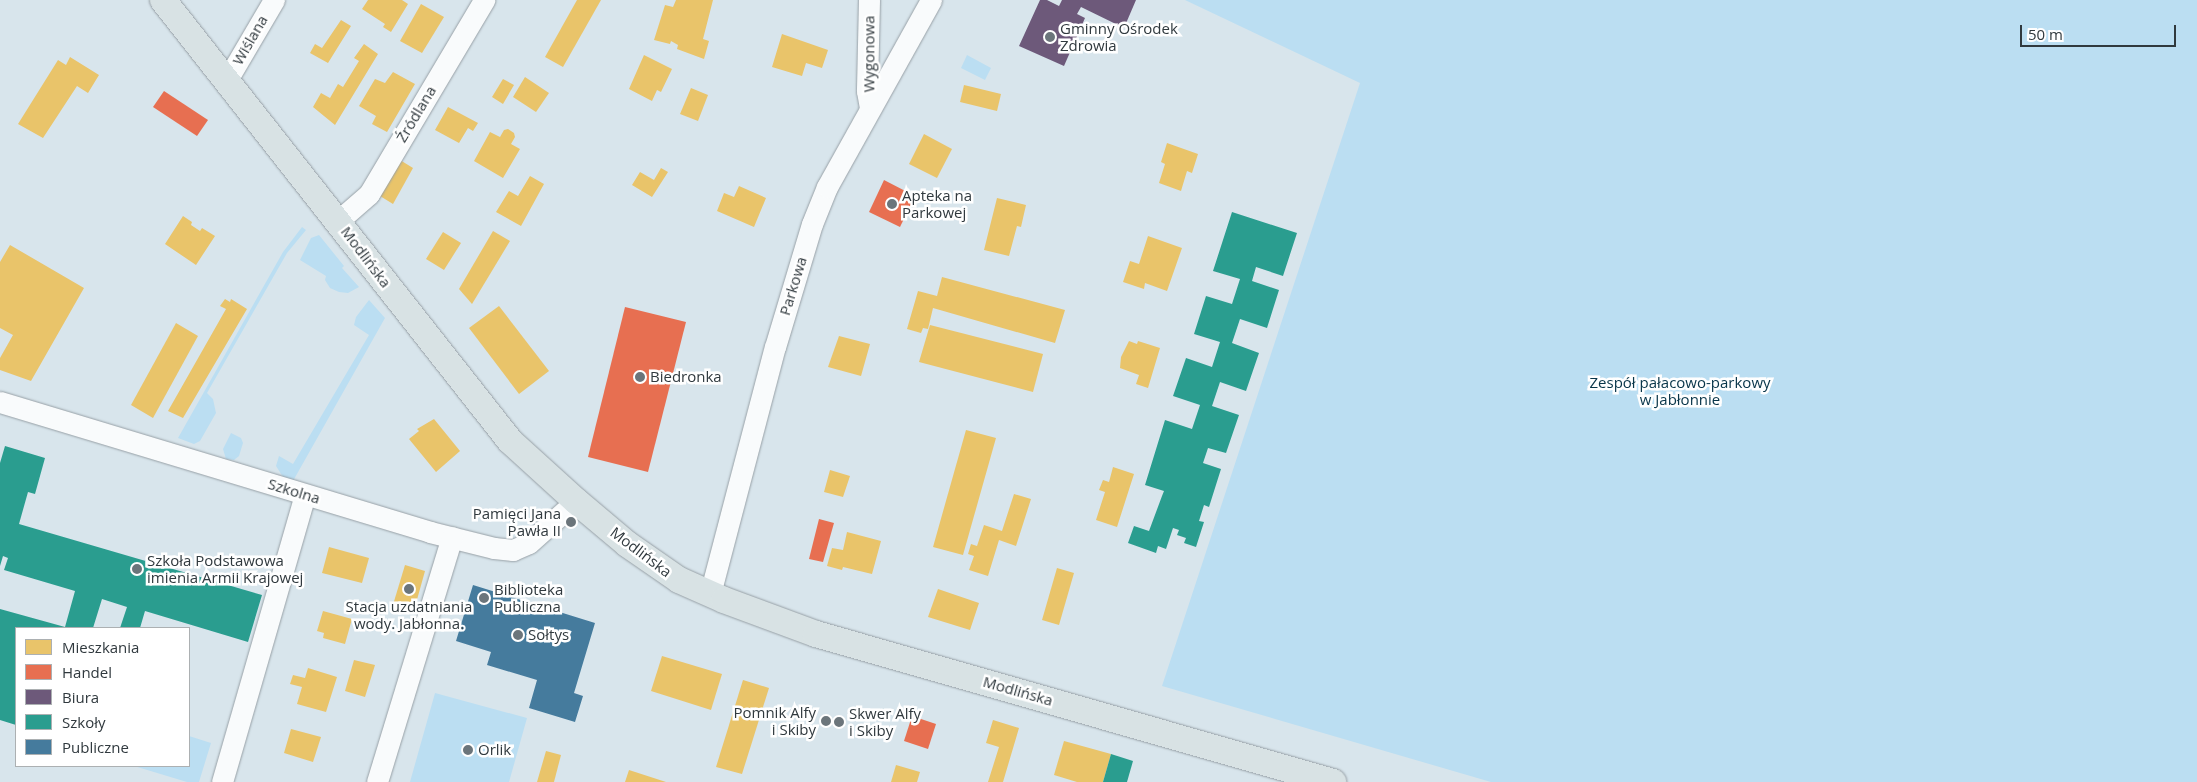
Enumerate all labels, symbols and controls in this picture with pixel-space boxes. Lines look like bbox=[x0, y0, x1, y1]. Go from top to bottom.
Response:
street label: Wiślana bbox=[229, 12, 271, 68]
scale bar bbox=[2022, 15, 2178, 47]
street label: Wygonowa bbox=[860, 16, 878, 92]
place label: Gminny Ośrodek Zdrowia bbox=[1060, 19, 1178, 54]
text: 50 m bbox=[2028, 24, 2063, 44]
marker: Gminny Ośrodek Zdrowia bbox=[1044, 31, 1056, 43]
street label: Źródlana bbox=[392, 83, 440, 145]
place label: Apteka na Parkowej bbox=[902, 186, 972, 221]
marker: Apteka na Parkowej bbox=[886, 198, 898, 210]
street label: Modlińska bbox=[337, 223, 395, 291]
street label: Parkowa bbox=[776, 255, 810, 317]
place label: Biedronka bbox=[650, 368, 722, 386]
marker: Biedronka bbox=[634, 371, 646, 383]
park label: Zespół pałacowo-parkowy w Jabłonnie bbox=[1589, 373, 1771, 408]
street label: Szkolna bbox=[266, 475, 322, 507]
place label: Pamięci Jana Pawła II bbox=[473, 504, 561, 539]
marker: Pamięci Jana Pawła II bbox=[565, 516, 577, 528]
street label: Modlińska bbox=[607, 523, 675, 581]
place label: Szkoła Podstawowa imienia Armii Krajowej bbox=[147, 551, 303, 586]
marker: Szkoła Podstawowa imienia Armii Krajowej bbox=[131, 563, 143, 575]
place label: Biblioteka Publiczna bbox=[494, 580, 563, 615]
marker: Stacja uzdatniania wody. Jabłonna. bbox=[403, 583, 415, 595]
marker: Biblioteka Publiczna bbox=[478, 592, 490, 604]
place label: Stacja uzdatniania wody. Jabłonna. bbox=[346, 597, 472, 632]
place label: Sołtys bbox=[528, 626, 569, 644]
legend bbox=[15, 627, 190, 767]
marker: Sołtys bbox=[512, 629, 524, 641]
text: Mieszkania bbox=[62, 637, 139, 657]
text: Handel bbox=[62, 662, 112, 682]
street label: Modlińska bbox=[981, 672, 1055, 710]
text: Biura bbox=[62, 687, 99, 707]
place label: Pomnik Alfy i Skiby bbox=[733, 703, 816, 738]
place label: Skwer Alfy i Skiby bbox=[849, 704, 921, 739]
text: Szkoły bbox=[62, 712, 105, 732]
marker: Pomnik Alfy i Skiby bbox=[820, 715, 832, 727]
marker: Skwer Alfy i Skiby bbox=[833, 716, 845, 728]
text: Publiczne bbox=[62, 737, 129, 757]
place label: Orlik bbox=[478, 741, 511, 759]
marker: Orlik bbox=[462, 744, 474, 756]

